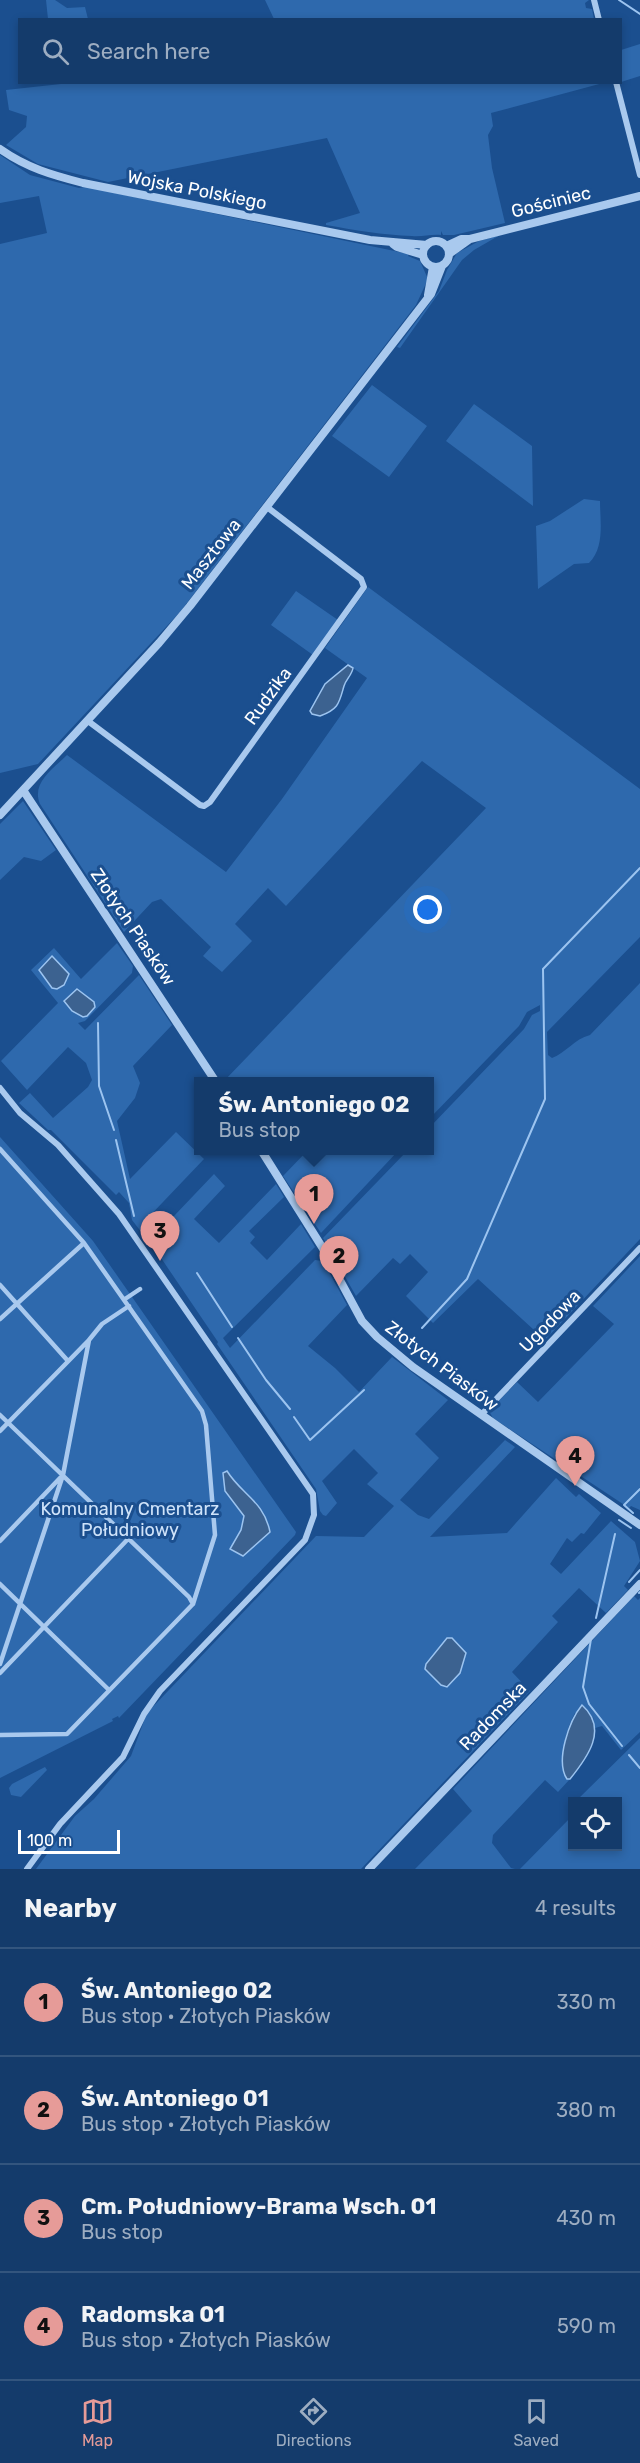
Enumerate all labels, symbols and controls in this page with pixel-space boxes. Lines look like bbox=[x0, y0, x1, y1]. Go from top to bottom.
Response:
search box bbox=[18, 18, 622, 84]
icon: search bbox=[39, 35, 72, 68]
text: Search here bbox=[87, 38, 210, 65]
street label: Wojska Polskiego bbox=[125, 166, 269, 214]
street label: Gościniec bbox=[509, 181, 593, 223]
street label: Masztowa bbox=[177, 514, 245, 594]
street label: Rudzika bbox=[240, 663, 296, 729]
street label: Złotych Piasków bbox=[86, 864, 180, 990]
your location bbox=[413, 895, 442, 924]
popup bbox=[194, 1077, 434, 1155]
text: Św. Antoniego 02 bbox=[219, 1091, 409, 1118]
text: Bus stop bbox=[219, 1118, 300, 1142]
pin: 1 bbox=[294, 1174, 334, 1224]
pin: 3 bbox=[140, 1212, 180, 1261]
pin: 2 bbox=[320, 1236, 358, 1286]
street label: Ugodowa bbox=[515, 1285, 585, 1357]
street label: Złotych Piasków bbox=[381, 1316, 503, 1416]
pin: 4 bbox=[556, 1436, 594, 1486]
park label: Komunalny Cmentarz Południowy bbox=[41, 1498, 219, 1541]
street label: Radomska bbox=[455, 1677, 531, 1755]
map controls bbox=[568, 1797, 622, 1851]
button: locate bbox=[568, 1797, 622, 1851]
scale bar bbox=[18, 1827, 120, 1854]
text: 100 m bbox=[27, 1831, 72, 1850]
text: Nearby bbox=[24, 1893, 117, 1924]
text: 4 results bbox=[535, 1896, 616, 1920]
text: Św. Antoniego 02 bbox=[81, 1977, 272, 2004]
text: 1 bbox=[39, 1990, 48, 2014]
text: 330 m bbox=[557, 1990, 616, 2014]
text: Bus stop · Złotych Piasków bbox=[81, 2004, 331, 2028]
text: Św. Antoniego 01 bbox=[81, 2085, 269, 2112]
text: 2 bbox=[37, 2098, 50, 2122]
text: 380 m bbox=[556, 2098, 616, 2122]
text: Bus stop · Złotych Piasków bbox=[81, 2112, 331, 2136]
text: Cm. Południowy-Brama Wsch. 01 bbox=[81, 2193, 437, 2220]
text: 3 bbox=[37, 2206, 50, 2230]
text: 430 m bbox=[556, 2206, 616, 2230]
text: Bus stop bbox=[81, 2220, 163, 2244]
text: Radomska 01 bbox=[81, 2301, 225, 2328]
text: 4 bbox=[37, 2314, 50, 2338]
text: 590 m bbox=[557, 2314, 616, 2338]
text: Bus stop · Złotych Piasków bbox=[81, 2328, 331, 2352]
tab: Map bbox=[81, 2395, 114, 2450]
tab: Directions bbox=[276, 2395, 352, 2450]
tab: Saved bbox=[513, 2395, 559, 2450]

